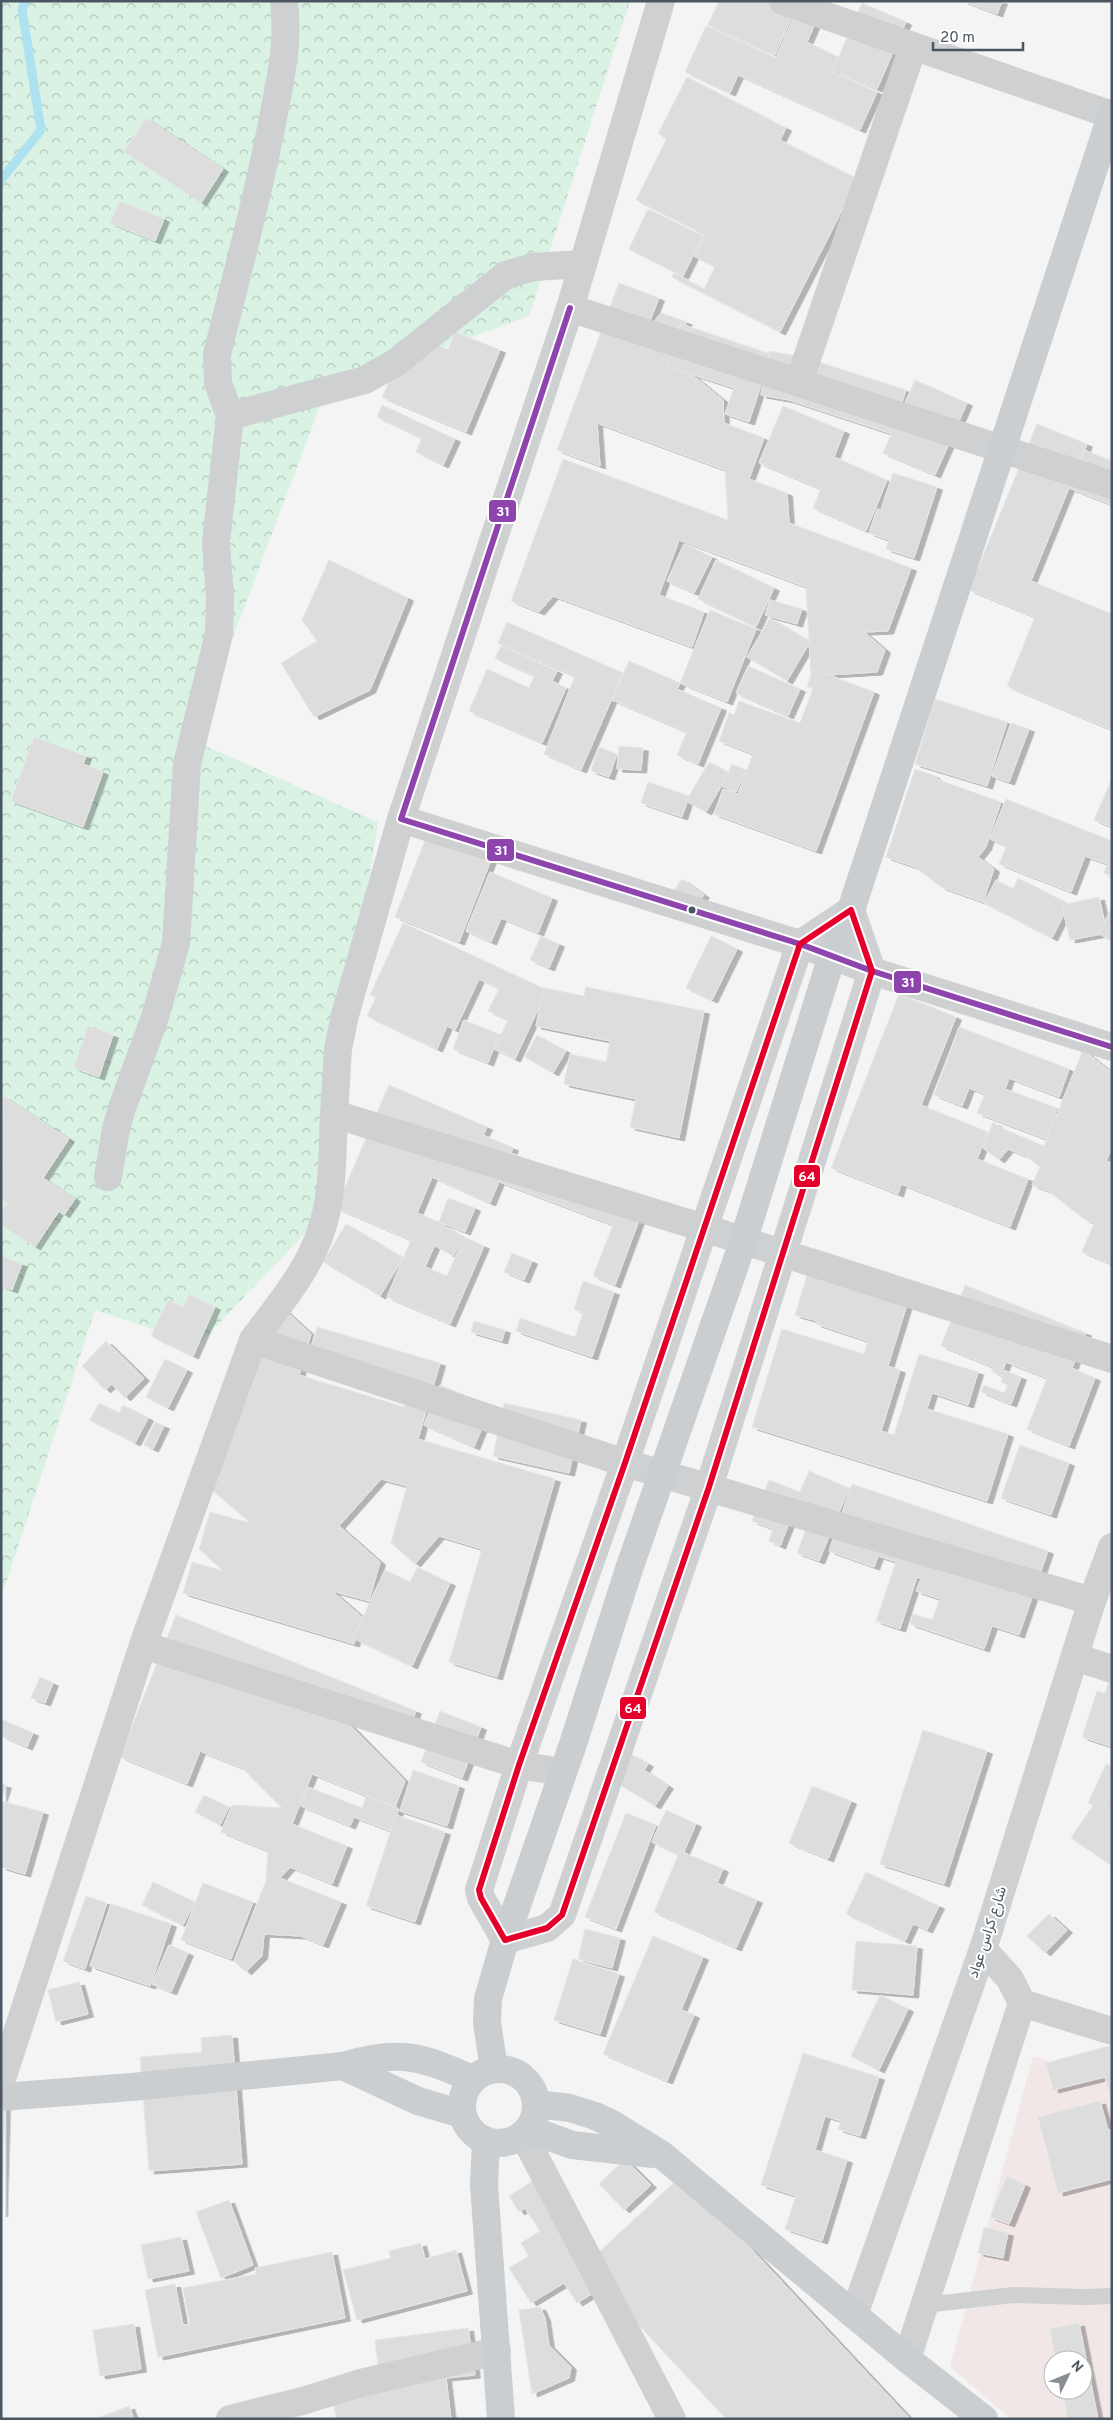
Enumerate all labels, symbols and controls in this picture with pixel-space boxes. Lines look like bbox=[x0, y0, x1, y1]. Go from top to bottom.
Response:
scale bar bbox=[933, 20, 1023, 52]
text: 20 m bbox=[940, 29, 975, 48]
line badge: 31 bbox=[488, 499, 517, 523]
text: 31 bbox=[496, 504, 510, 521]
line badge: 31 bbox=[486, 838, 515, 862]
text: 31 bbox=[494, 843, 508, 860]
unlabelled marker bbox=[687, 905, 697, 915]
line badge: 31 bbox=[893, 970, 922, 994]
text: 31 bbox=[901, 975, 915, 992]
line badge: 64 bbox=[793, 1164, 821, 1188]
text: 64 bbox=[798, 1169, 816, 1186]
line badge: 64 bbox=[619, 1696, 647, 1720]
text: 64 bbox=[624, 1701, 642, 1718]
street label: شارع كراس عواد bbox=[965, 1884, 1012, 1981]
north arrow bbox=[1043, 2350, 1093, 2400]
text: N bbox=[1067, 2358, 1086, 2377]

